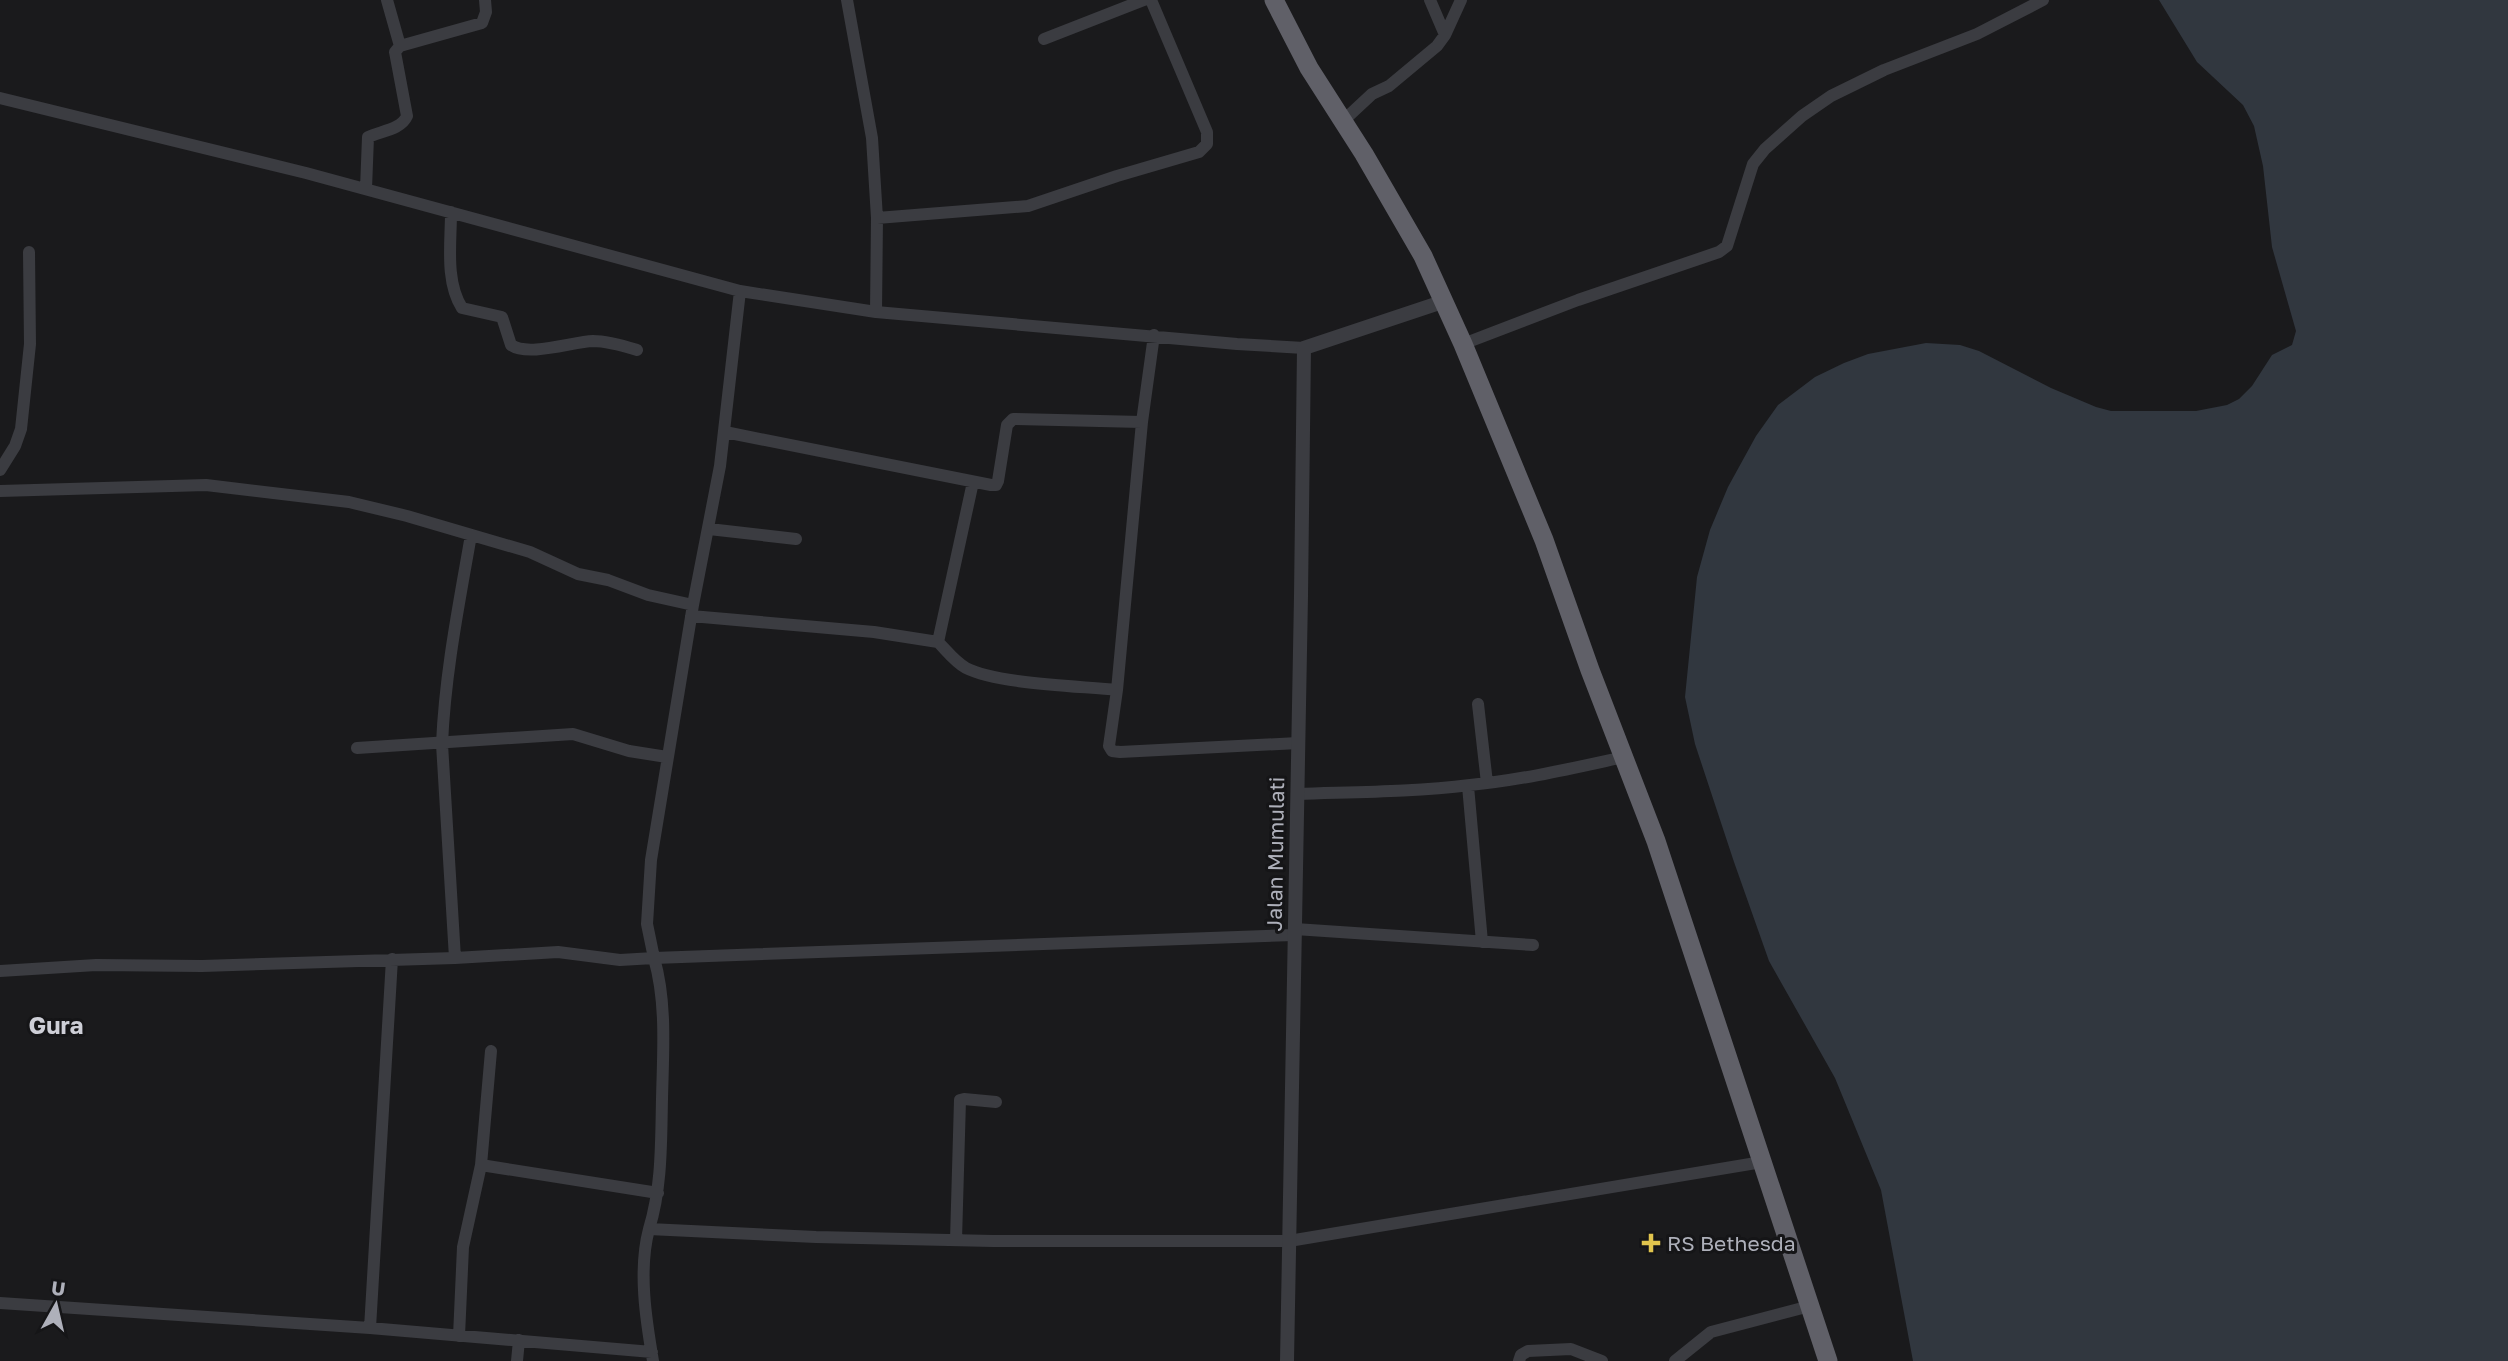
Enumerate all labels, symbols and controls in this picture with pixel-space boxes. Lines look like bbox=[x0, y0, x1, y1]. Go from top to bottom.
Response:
street label: Jalan Mumulati bbox=[1261, 776, 1289, 932]
district label: Gura bbox=[29, 1010, 83, 1039]
place label: RS Bethesda bbox=[1667, 1230, 1796, 1256]
marker: RS Bethesda bbox=[1641, 1233, 1661, 1253]
north arrow bbox=[21, 1270, 91, 1340]
text: U bbox=[50, 1275, 67, 1300]

